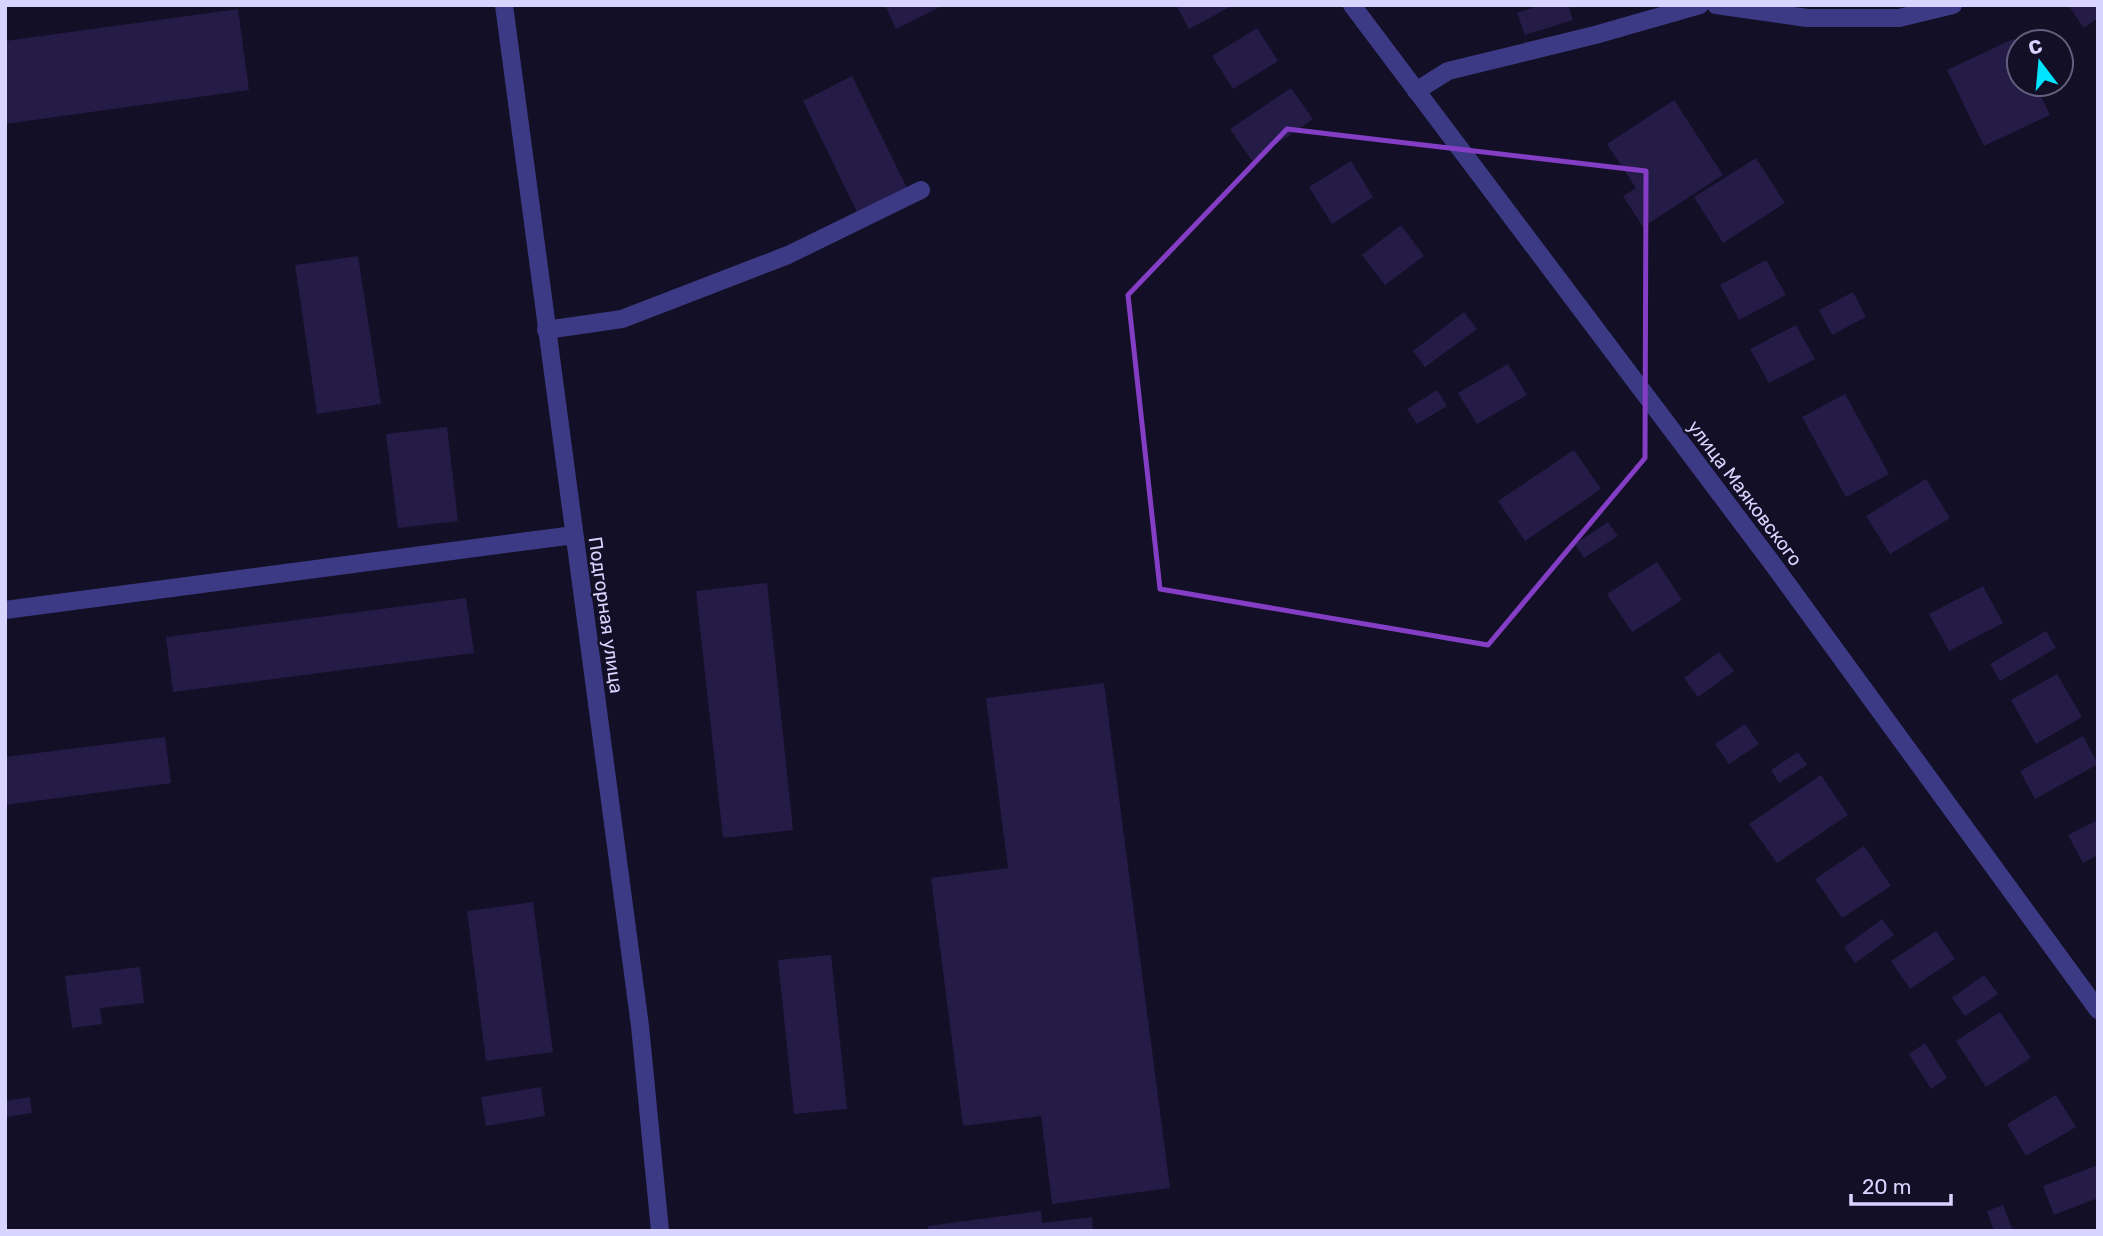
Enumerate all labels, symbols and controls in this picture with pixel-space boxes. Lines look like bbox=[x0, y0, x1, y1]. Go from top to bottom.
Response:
north arrow bbox=[2005, 28, 2075, 98]
text: С bbox=[2026, 34, 2045, 60]
street label: улица Маяковского bbox=[1683, 416, 1807, 570]
street label: Подгорная улица bbox=[584, 535, 628, 695]
scale bar bbox=[1851, 1162, 1951, 1206]
text: 20 m bbox=[1862, 1174, 1911, 1199]

